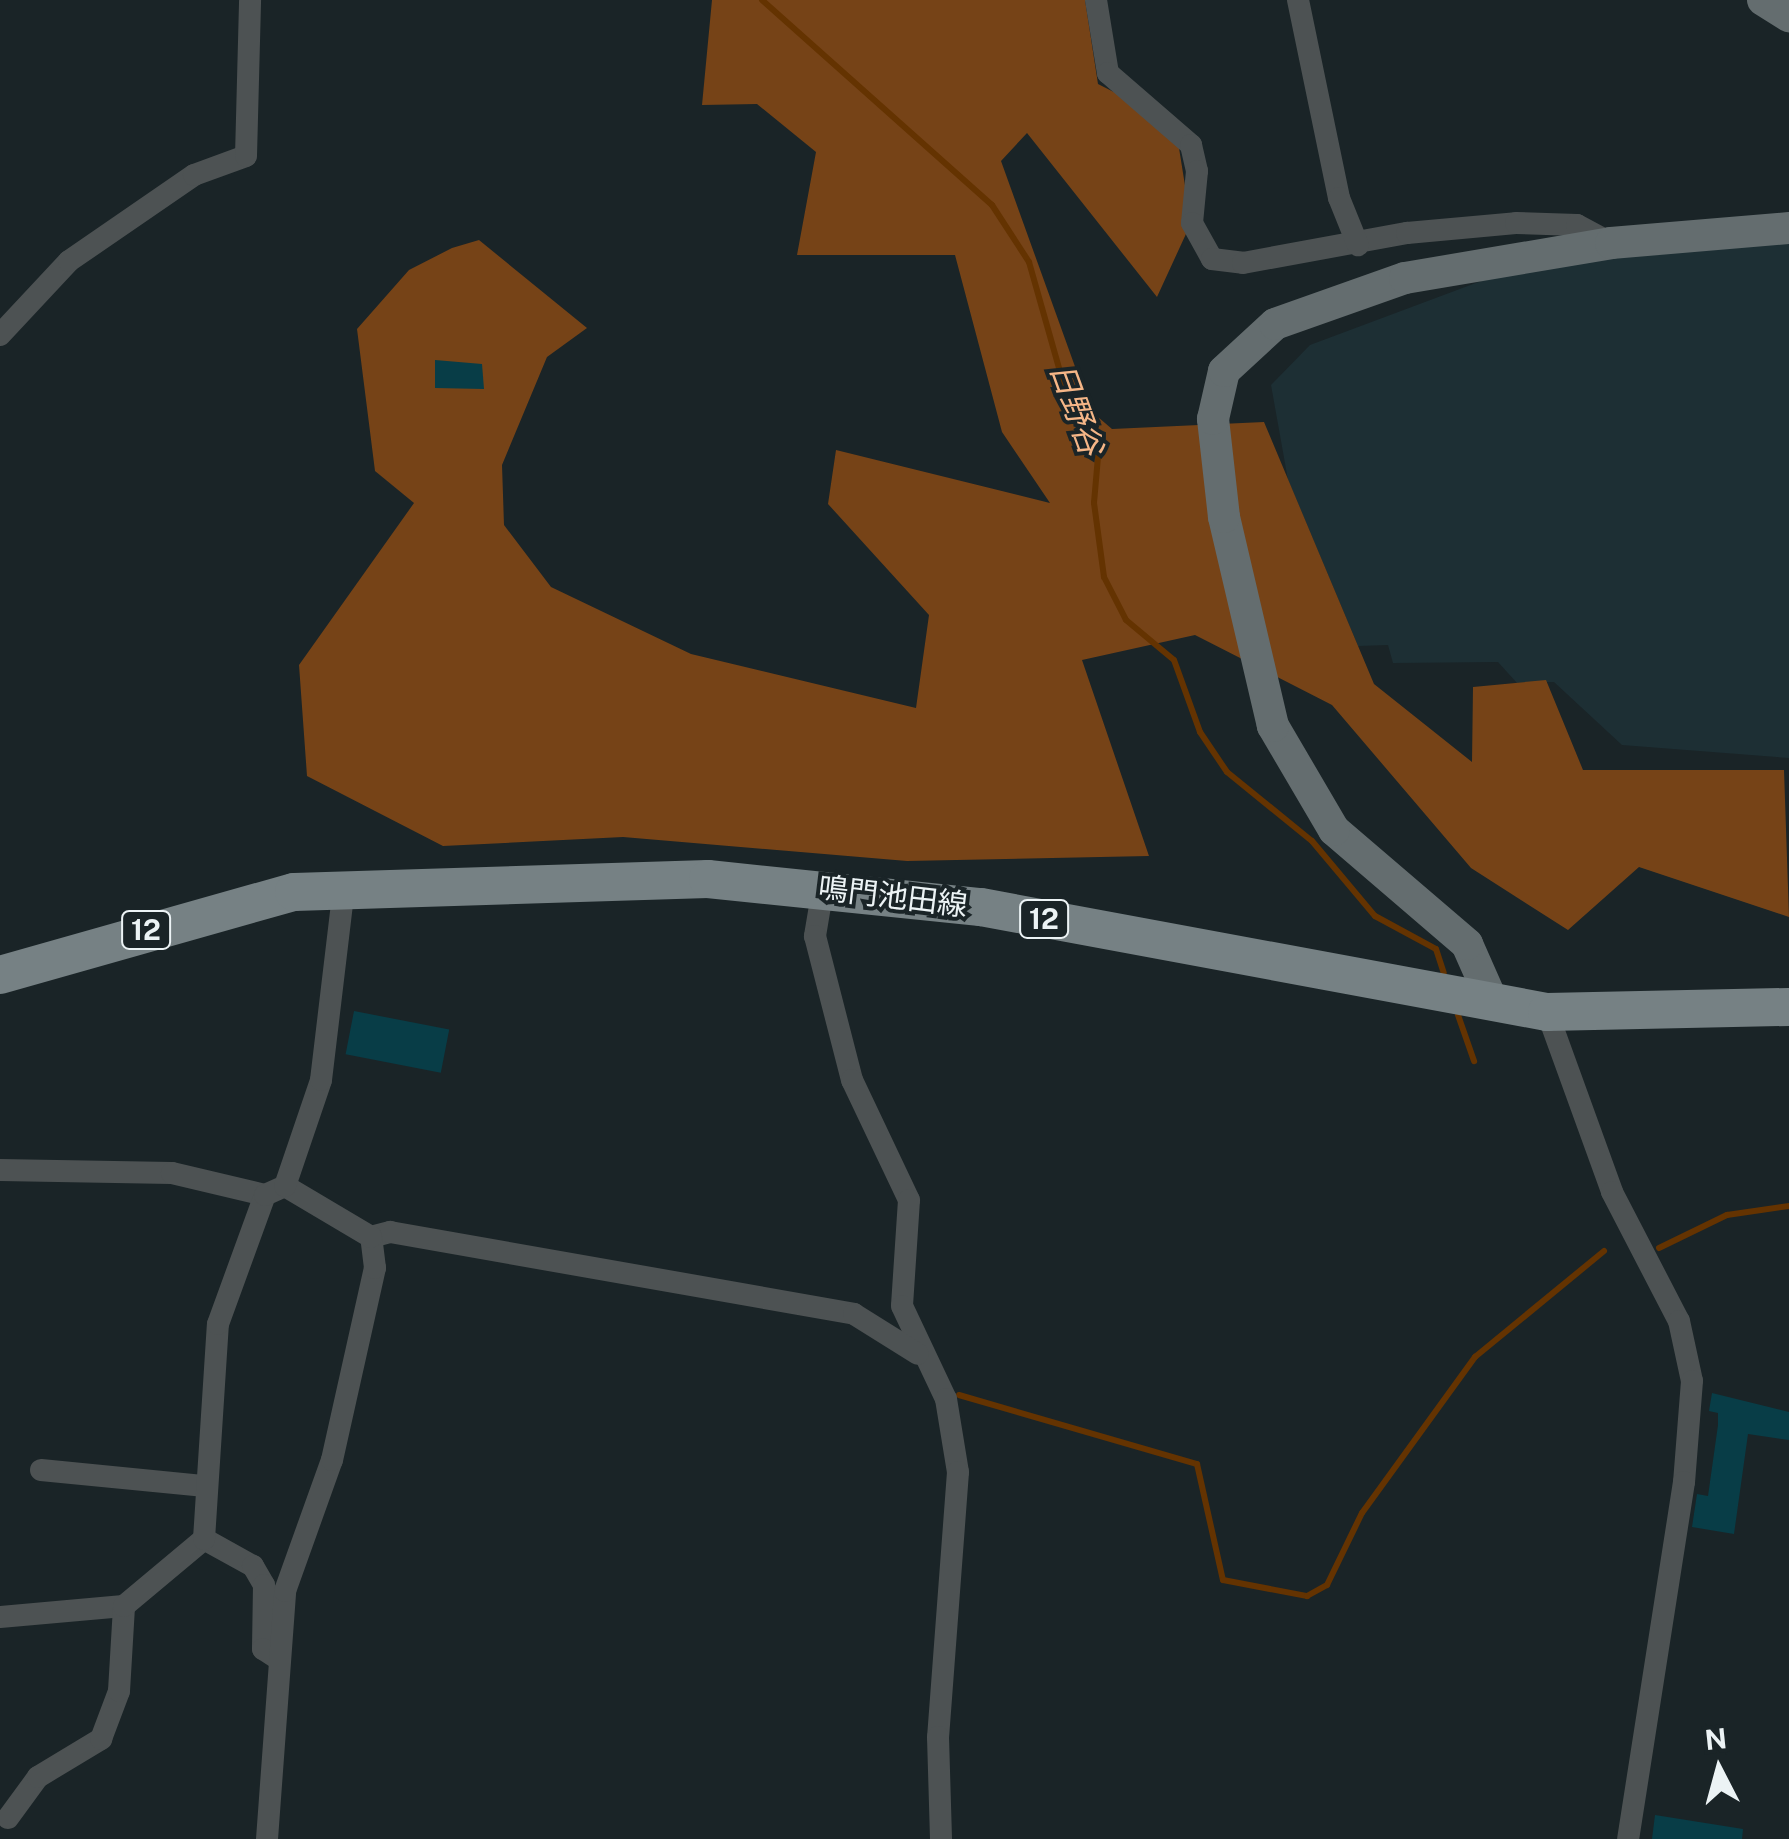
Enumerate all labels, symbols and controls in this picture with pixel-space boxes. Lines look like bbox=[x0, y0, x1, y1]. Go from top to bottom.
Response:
water label: 日野谷 bbox=[1042, 357, 1110, 461]
street label: 鳴門池田線 bbox=[816, 869, 970, 923]
road number: 12 bbox=[1019, 896, 1069, 942]
road number: 12 bbox=[121, 907, 171, 953]
north arrow bbox=[1669, 1719, 1769, 1819]
text: N bbox=[1703, 1721, 1728, 1756]

